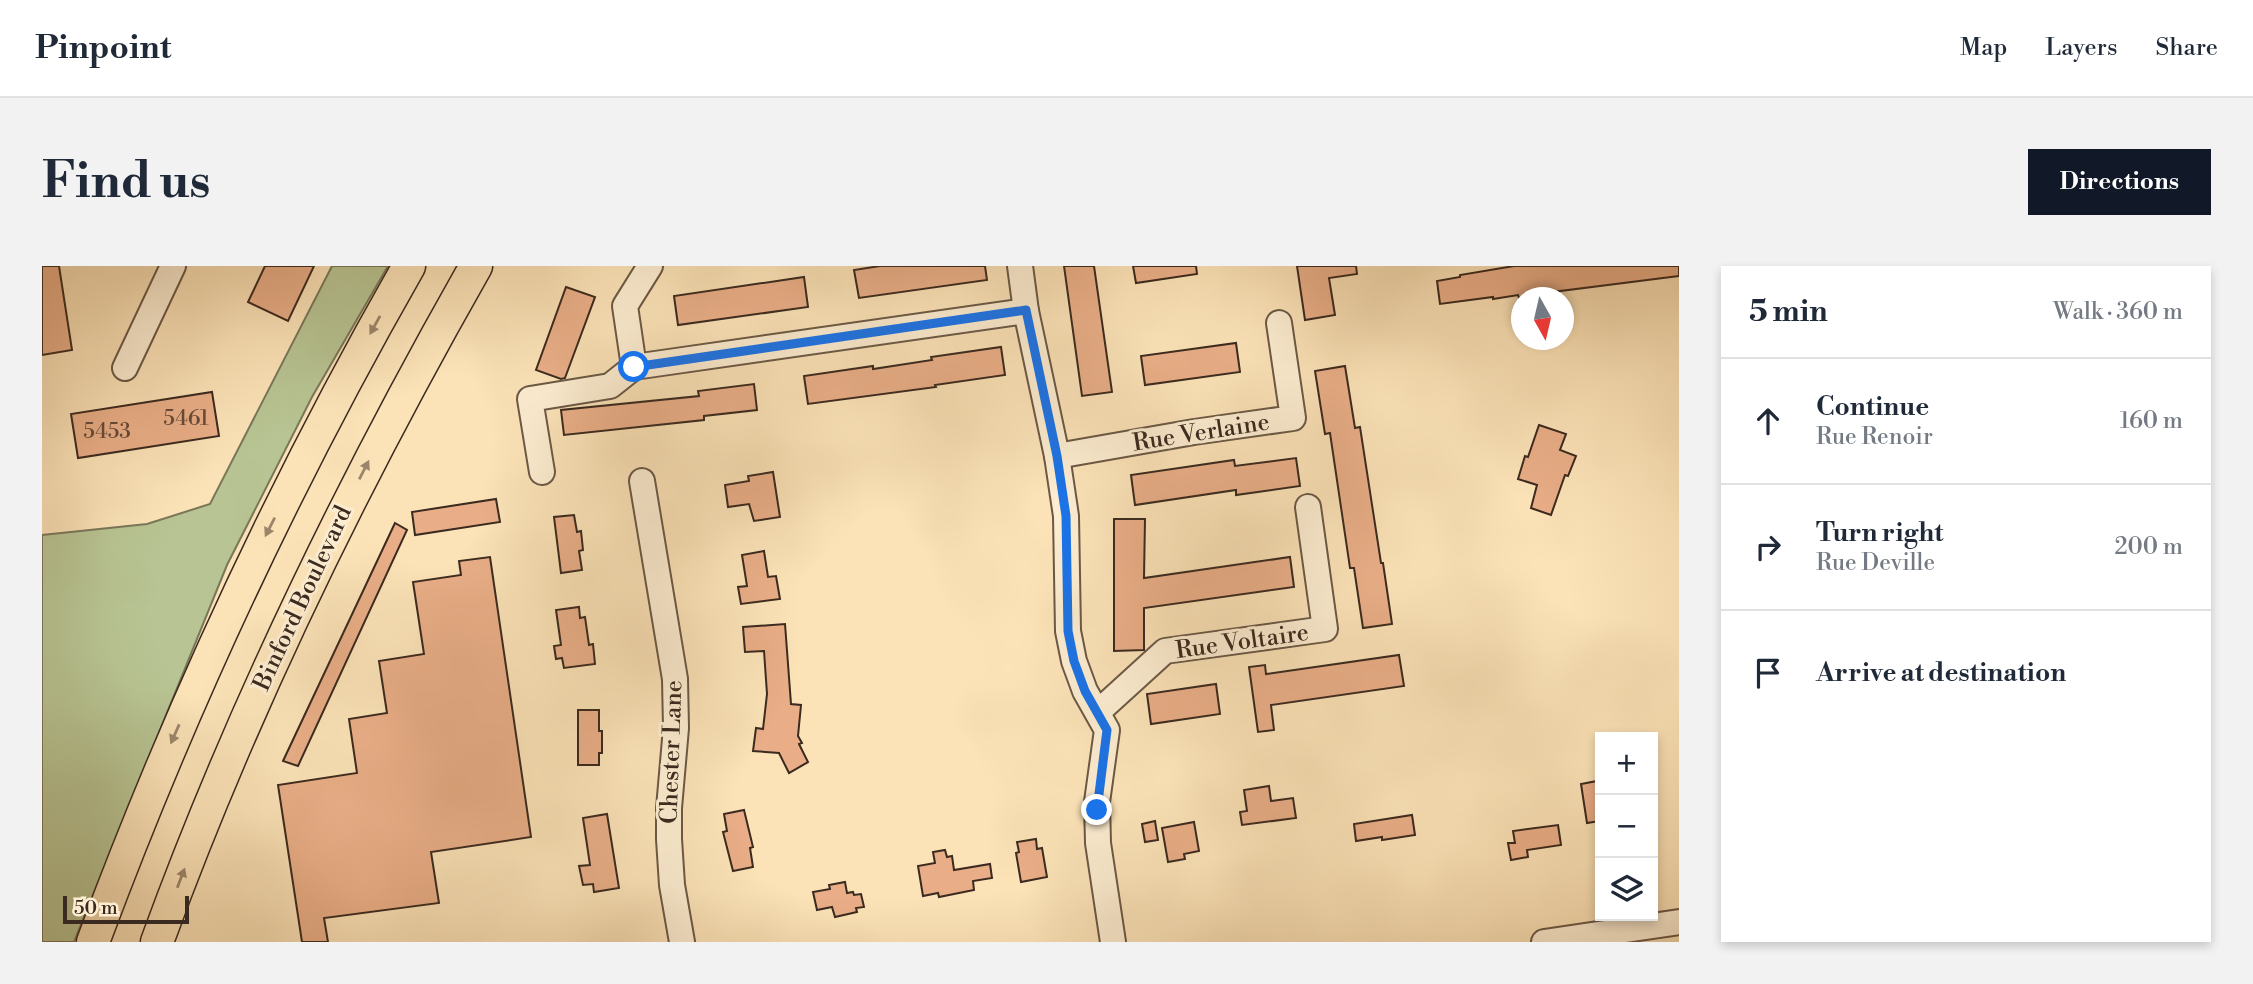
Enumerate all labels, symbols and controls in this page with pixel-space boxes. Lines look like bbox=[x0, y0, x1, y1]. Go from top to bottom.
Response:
text: Pinpoint bbox=[35, 28, 172, 69]
text: Map bbox=[1960, 33, 2007, 63]
text: Layers bbox=[2045, 33, 2117, 63]
text: Share bbox=[2155, 33, 2218, 63]
button: Directions bbox=[2028, 149, 2211, 215]
text: Find us bbox=[42, 152, 211, 213]
north arrow bbox=[1511, 287, 1574, 350]
text: 5 min bbox=[1749, 293, 1828, 331]
text: Walk · 360 m bbox=[2053, 298, 2183, 326]
one-way arrow bbox=[369, 316, 381, 335]
route start bbox=[618, 351, 649, 382]
text: Continue bbox=[1816, 391, 1929, 423]
icon: ahead bbox=[1749, 402, 1787, 440]
house number: 5461 bbox=[163, 406, 209, 432]
street label: Rue Verlaine bbox=[1131, 407, 1272, 459]
text: 160 m bbox=[2120, 407, 2183, 435]
house number: 5453 bbox=[83, 419, 131, 445]
text: Rue Renoir bbox=[1816, 423, 1933, 451]
one-way arrow bbox=[358, 460, 370, 479]
street label: Binford Boulevard bbox=[247, 501, 359, 697]
one-way arrow bbox=[264, 517, 275, 537]
text: Turn right bbox=[1816, 517, 1944, 549]
icon: right bbox=[1749, 528, 1787, 566]
text: 200 m bbox=[2115, 533, 2183, 561]
text: Rue Deville bbox=[1816, 549, 1935, 577]
street label: Rue Voltaire bbox=[1174, 618, 1311, 666]
icon: arrive bbox=[1749, 654, 1787, 692]
text: Arrive at destination bbox=[1816, 657, 2066, 689]
street label: Chester Lane bbox=[654, 680, 689, 824]
one-way arrow bbox=[169, 724, 181, 744]
map controls bbox=[1595, 732, 1658, 921]
button: + bbox=[1595, 732, 1658, 795]
route end bbox=[1081, 794, 1112, 825]
button: − bbox=[1595, 795, 1658, 858]
button: layers bbox=[1595, 858, 1658, 921]
one-way arrow bbox=[175, 868, 186, 889]
scale bar bbox=[63, 893, 189, 925]
text: 50 m bbox=[74, 896, 118, 920]

